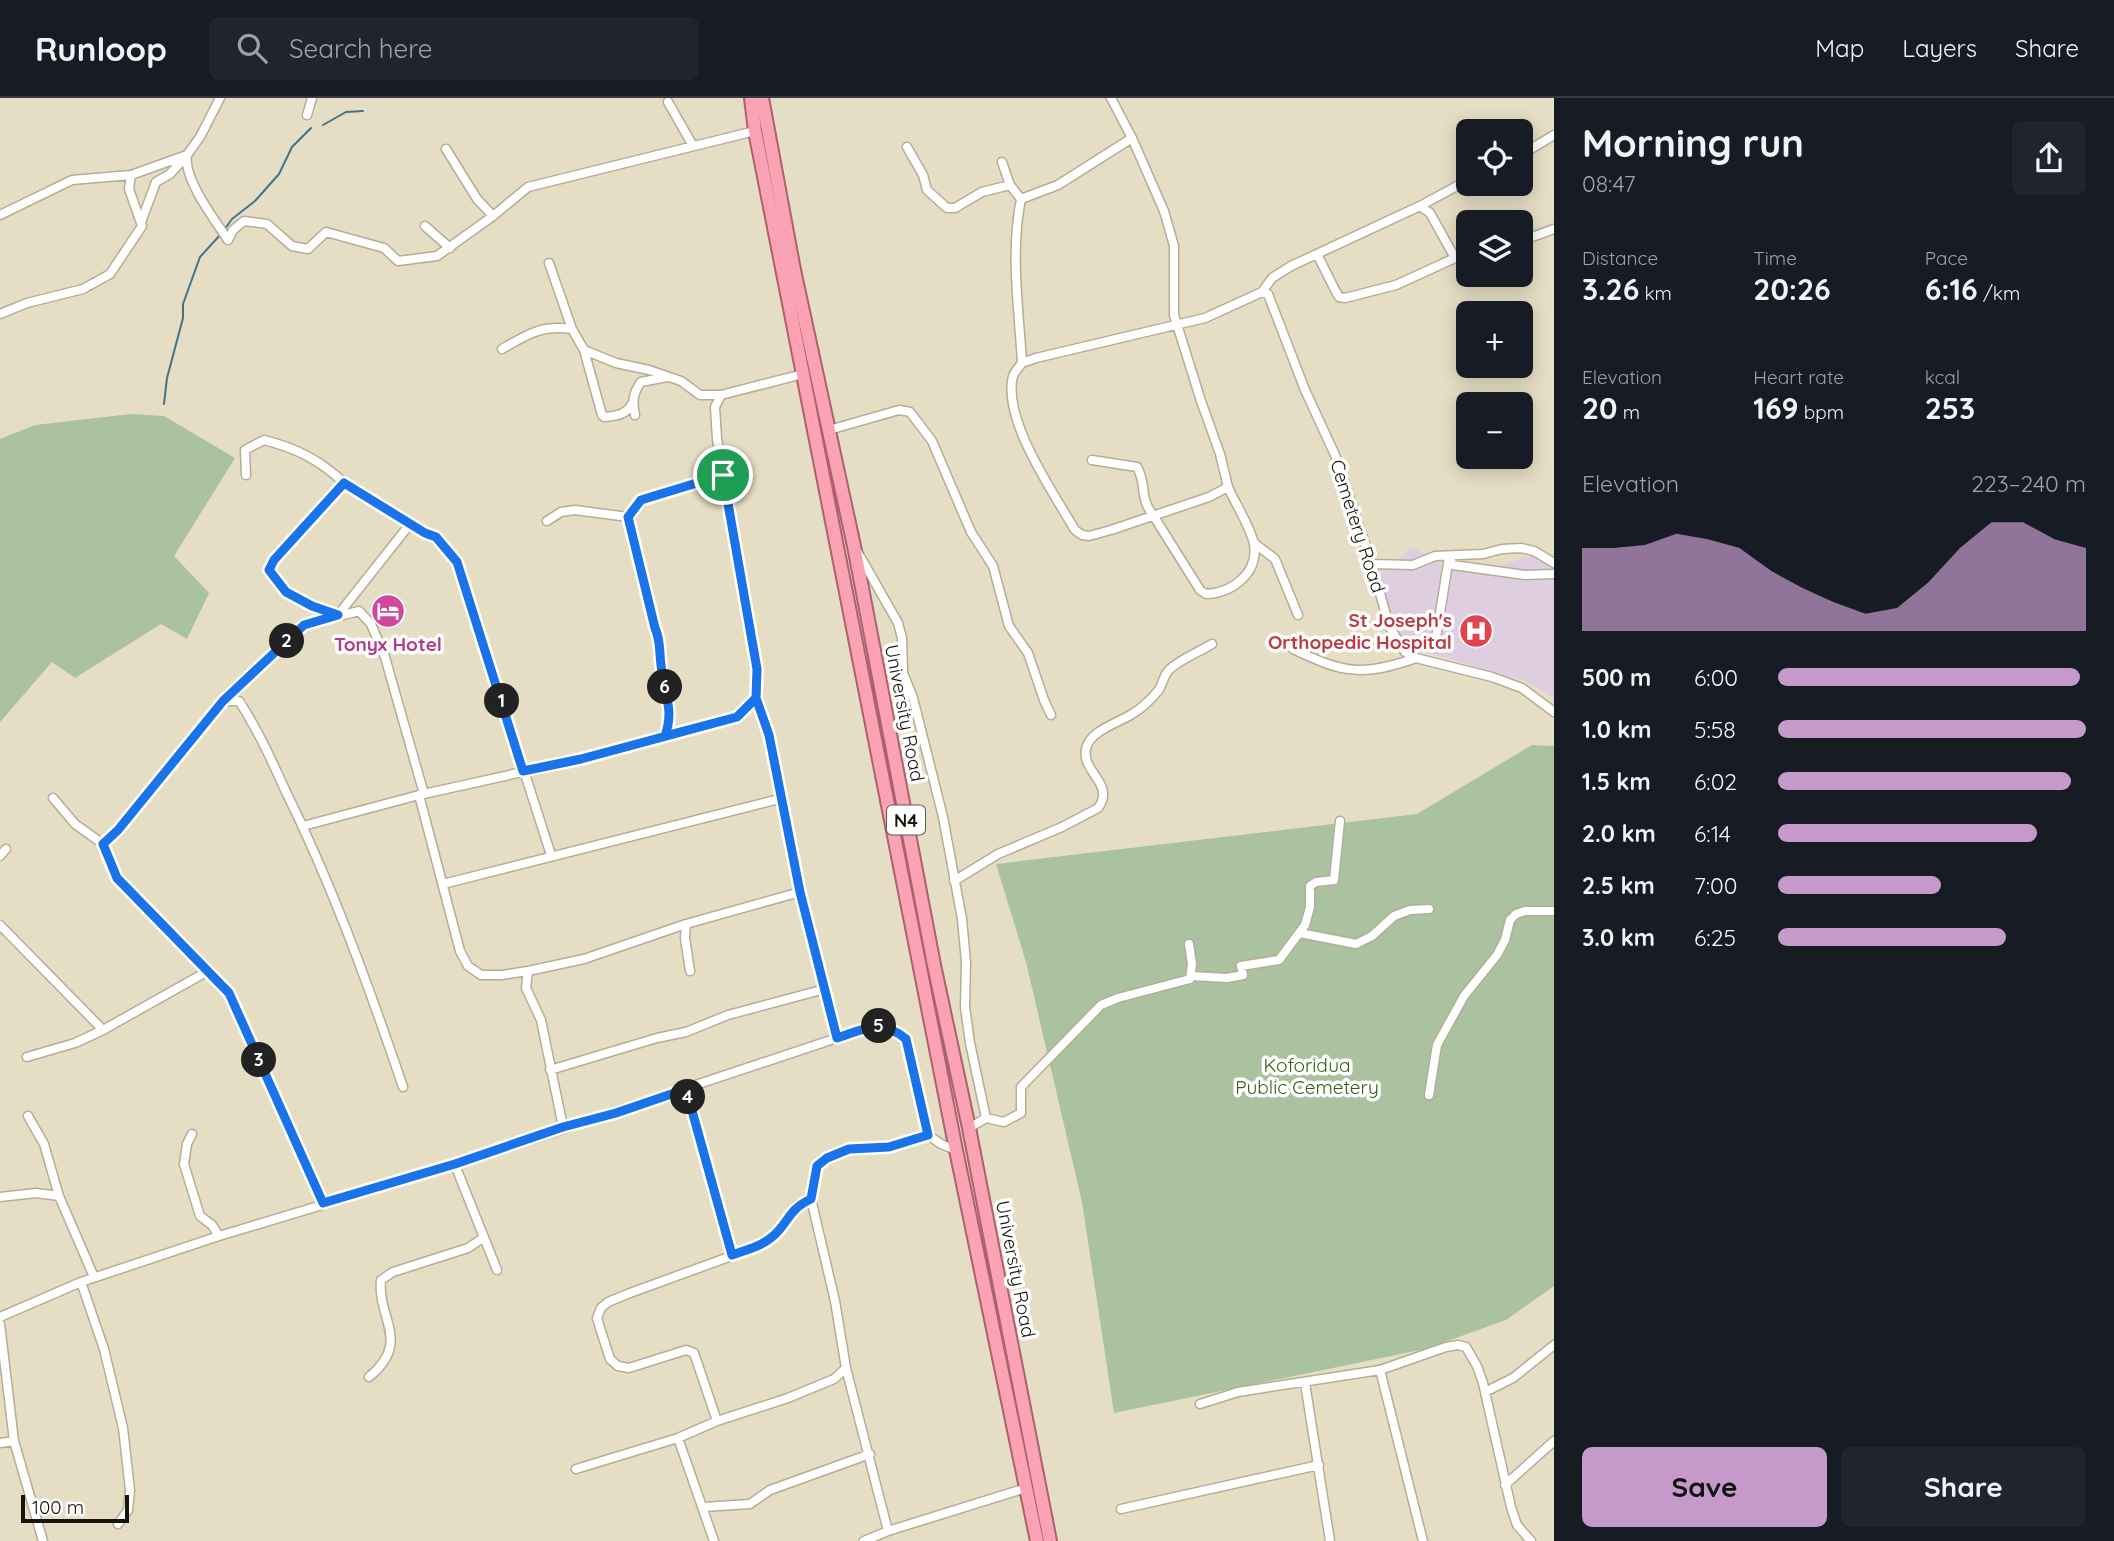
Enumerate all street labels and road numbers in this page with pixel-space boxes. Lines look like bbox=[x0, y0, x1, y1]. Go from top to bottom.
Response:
street label: Cemetery Road bbox=[1325, 456, 1391, 596]
street label: University Road bbox=[880, 642, 930, 784]
road number: N4 bbox=[887, 806, 925, 834]
street label: University Road bbox=[991, 1198, 1041, 1340]

